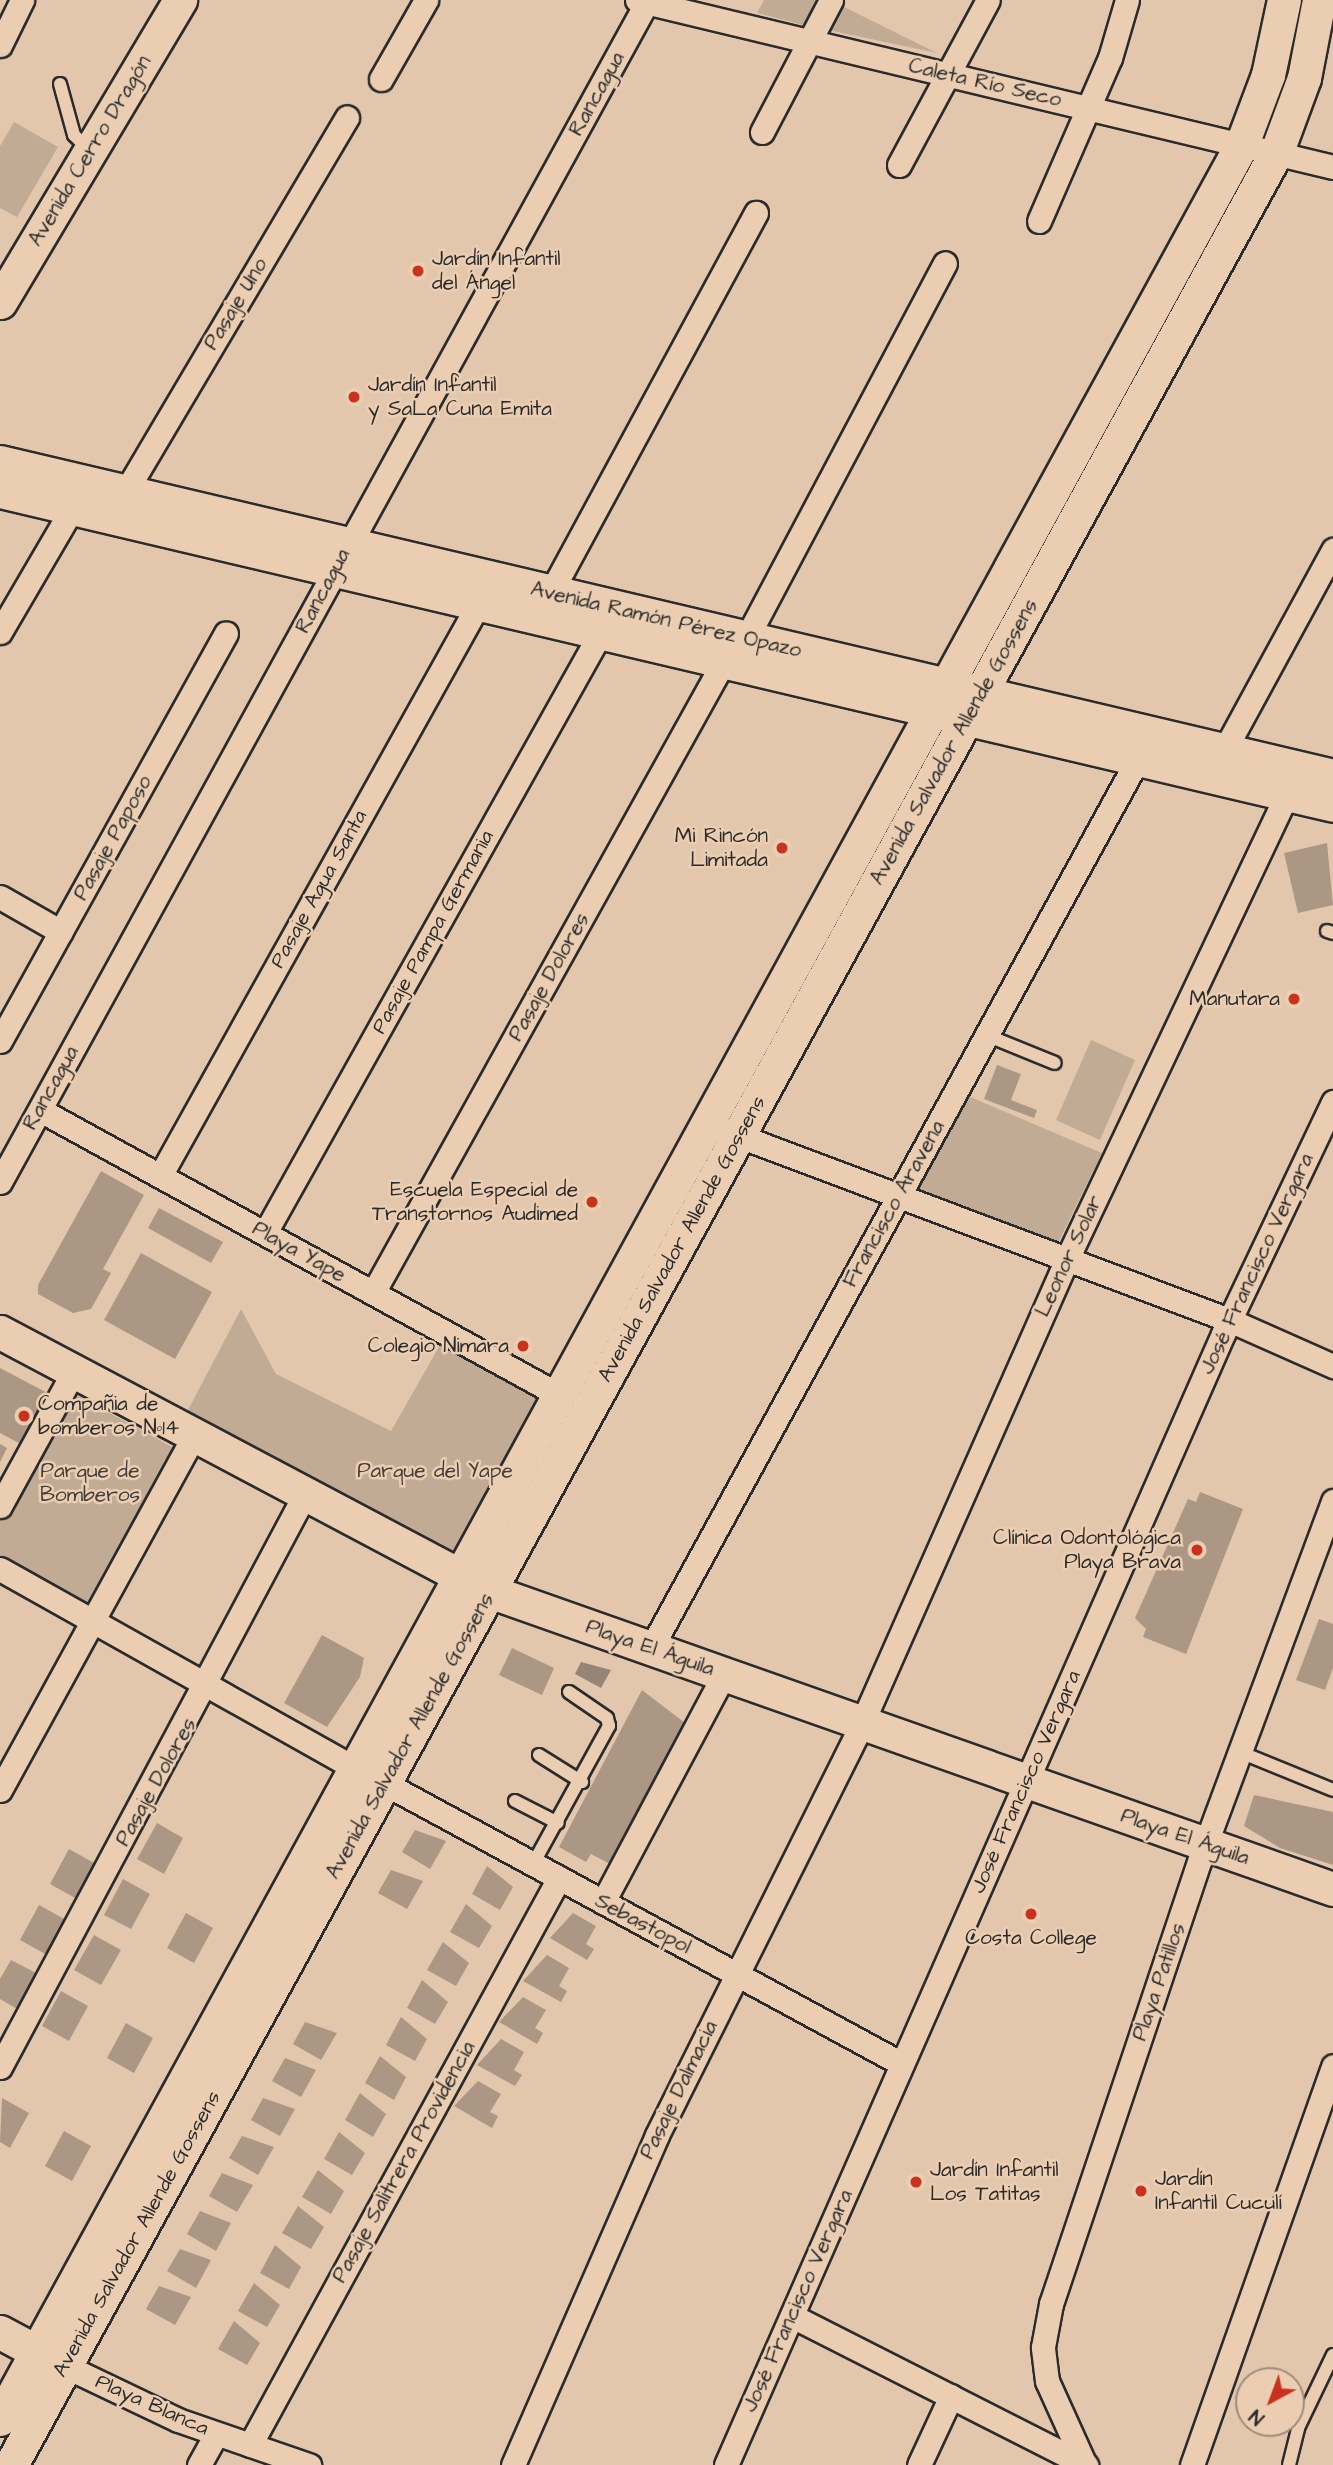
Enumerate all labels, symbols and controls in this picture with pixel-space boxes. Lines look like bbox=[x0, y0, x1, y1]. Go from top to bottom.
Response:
street label: Rancagua bbox=[564, 48, 630, 140]
street label: Avenida Cerro Dragón bbox=[23, 51, 157, 251]
street label: Caleta Río Seco bbox=[906, 53, 1064, 113]
place label: Jardín Infantil del Ángel bbox=[432, 246, 561, 296]
street label: Pasaje Uno bbox=[199, 253, 273, 355]
marker: Jardín Infantil del Ángel bbox=[410, 263, 426, 279]
place label: Jardín Infantil y SaLa Cuna Emita bbox=[368, 372, 552, 422]
marker: Jardín Infantil y SaLa Cuna Emita bbox=[346, 389, 362, 405]
street label: Rancagua bbox=[290, 544, 356, 638]
street label: Avenida Ramón Pérez Opazo bbox=[528, 577, 804, 663]
street label: Avenida Salvador Allende Gossens bbox=[865, 595, 1043, 889]
street label: Pasaje Paposo bbox=[68, 771, 158, 905]
street label: Pasaje Agua Santa bbox=[265, 806, 373, 972]
place label: Mi Rincón Limitada bbox=[675, 823, 768, 873]
street label: Pasaje Pampa Germania bbox=[366, 826, 500, 1038]
marker: Mi Rincón Limitada bbox=[774, 840, 790, 856]
street label: Pasaje Dolores bbox=[503, 908, 595, 1046]
place label: Manutara bbox=[1189, 986, 1280, 1012]
marker: Manutara bbox=[1286, 991, 1302, 1007]
street label: Rancagua bbox=[18, 1042, 84, 1134]
street label: Avenida Salvador Allende Gossens bbox=[593, 1092, 771, 1386]
street label: Francisco Aravena bbox=[838, 1116, 950, 1292]
street label: José Francisco Vergara bbox=[1195, 1149, 1319, 1379]
place label: Escuela Especial de Transtornos Audimed bbox=[372, 1177, 578, 1227]
street label: Leonor Solar bbox=[1030, 1191, 1108, 1321]
marker: Escuela Especial de Transtornos Audimed bbox=[584, 1194, 600, 1210]
street label: Playa Yape bbox=[248, 1216, 350, 1288]
place label: Colegio Nimara bbox=[368, 1333, 509, 1359]
marker: Colegio Nimara bbox=[515, 1338, 531, 1354]
place label: Compañia de bomberos Nº14 bbox=[38, 1391, 179, 1441]
marker: Compañia de bomberos Nº14 bbox=[16, 1408, 32, 1424]
park label: Parque de Bomberos bbox=[40, 1458, 140, 1508]
park label: Parque del Yape bbox=[357, 1458, 513, 1484]
place label: Clínica Odontológica Playa Brava bbox=[993, 1525, 1181, 1575]
marker: Clínica Odontológica Playa Brava bbox=[1187, 1540, 1207, 1560]
street label: Avenida Salvador Allende Gossens bbox=[321, 1589, 499, 1883]
street label: Playa El Águila bbox=[582, 1614, 718, 1682]
street label: José Francisco Vergara bbox=[965, 1667, 1087, 1897]
street label: Pasaje Dolores bbox=[110, 1713, 202, 1851]
street label: Playa El Águila bbox=[1117, 1803, 1253, 1871]
street label: Sebastopol bbox=[591, 1888, 695, 1960]
marker: Costa College bbox=[1023, 1906, 1039, 1922]
street label: Playa Patillos bbox=[1127, 1920, 1191, 2044]
place label: Costa College bbox=[965, 1925, 1097, 1951]
street label: Pasaje Dalmacia bbox=[635, 2017, 723, 2163]
street label: Pasaje Salitrera Providencia bbox=[327, 2037, 481, 2287]
street label: Avenida Salvador Allende Gossens bbox=[48, 2087, 226, 2381]
place label: Jardín Infantil Los Tatitas bbox=[930, 2157, 1059, 2207]
place label: Jardín Infantil Cuculí bbox=[1155, 2166, 1282, 2216]
marker: Jardín Infantil Los Tatitas bbox=[908, 2174, 924, 2190]
marker: Jardín Infantil Cuculí bbox=[1133, 2183, 1149, 2199]
street label: José Francisco Vergara bbox=[737, 2186, 859, 2416]
north arrow bbox=[1235, 2367, 1305, 2437]
street label: Playa Blanca bbox=[91, 2369, 213, 2441]
text: N bbox=[1244, 2403, 1271, 2431]

